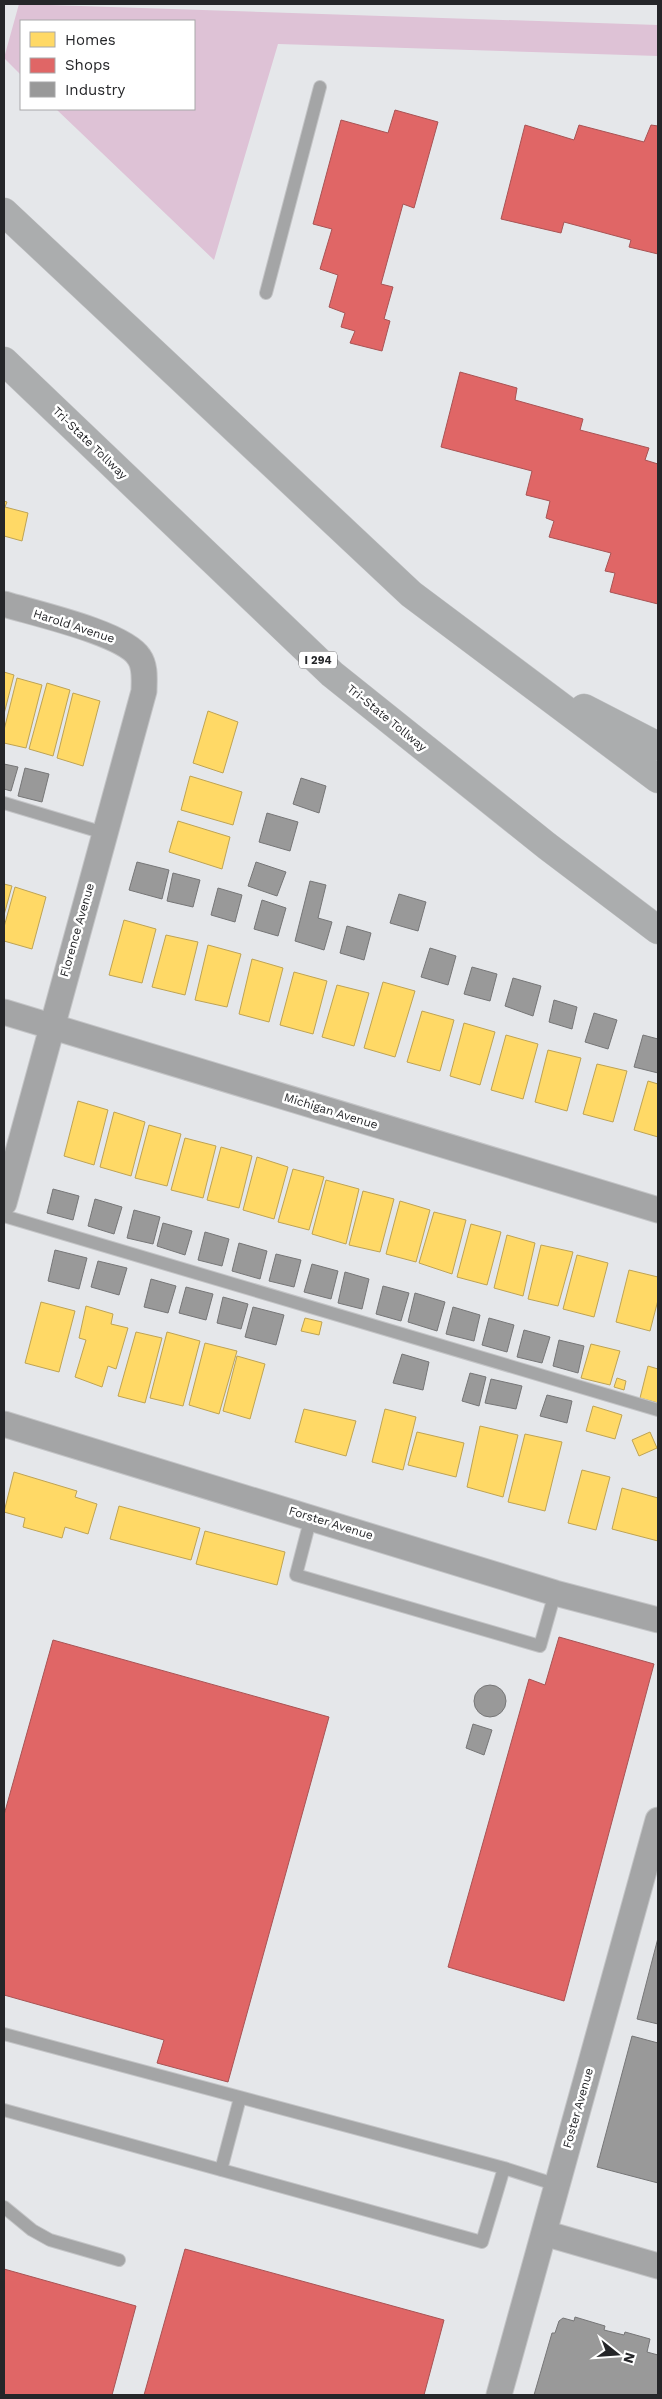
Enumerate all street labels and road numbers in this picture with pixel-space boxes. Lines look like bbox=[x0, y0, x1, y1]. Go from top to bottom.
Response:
street label: Tri-State Tollway bbox=[50, 404, 131, 483]
street label: Harold Avenue bbox=[32, 606, 117, 646]
road number: I 294 bbox=[299, 652, 337, 668]
street label: Tri-State Tollway bbox=[344, 682, 430, 755]
street label: Florence Avenue bbox=[57, 881, 97, 979]
street label: Michigan Avenue bbox=[282, 1090, 380, 1132]
street label: Forster Avenue bbox=[287, 1504, 375, 1542]
street label: Foster Avenue bbox=[560, 2066, 596, 2150]

